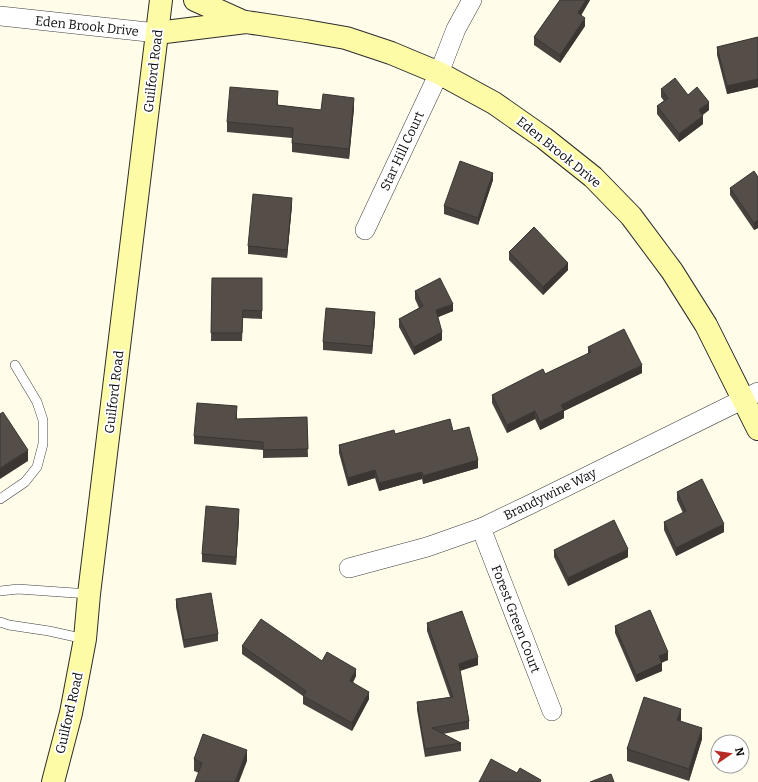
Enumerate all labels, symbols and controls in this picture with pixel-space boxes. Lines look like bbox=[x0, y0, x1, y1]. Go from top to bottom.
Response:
street label: Eden Brook Drive bbox=[34, 13, 140, 39]
street label: Guilford Road bbox=[140, 28, 166, 113]
street label: Star Hill Court bbox=[377, 109, 427, 193]
street label: Eden Brook Drive bbox=[514, 113, 604, 191]
street label: Guilford Road bbox=[101, 349, 127, 434]
street label: Brandywine Way bbox=[501, 465, 599, 523]
street label: Forest Green Court bbox=[489, 563, 544, 675]
street label: Guilford Road bbox=[52, 670, 86, 755]
north arrow bbox=[710, 734, 750, 774]
text: N bbox=[732, 746, 747, 758]

